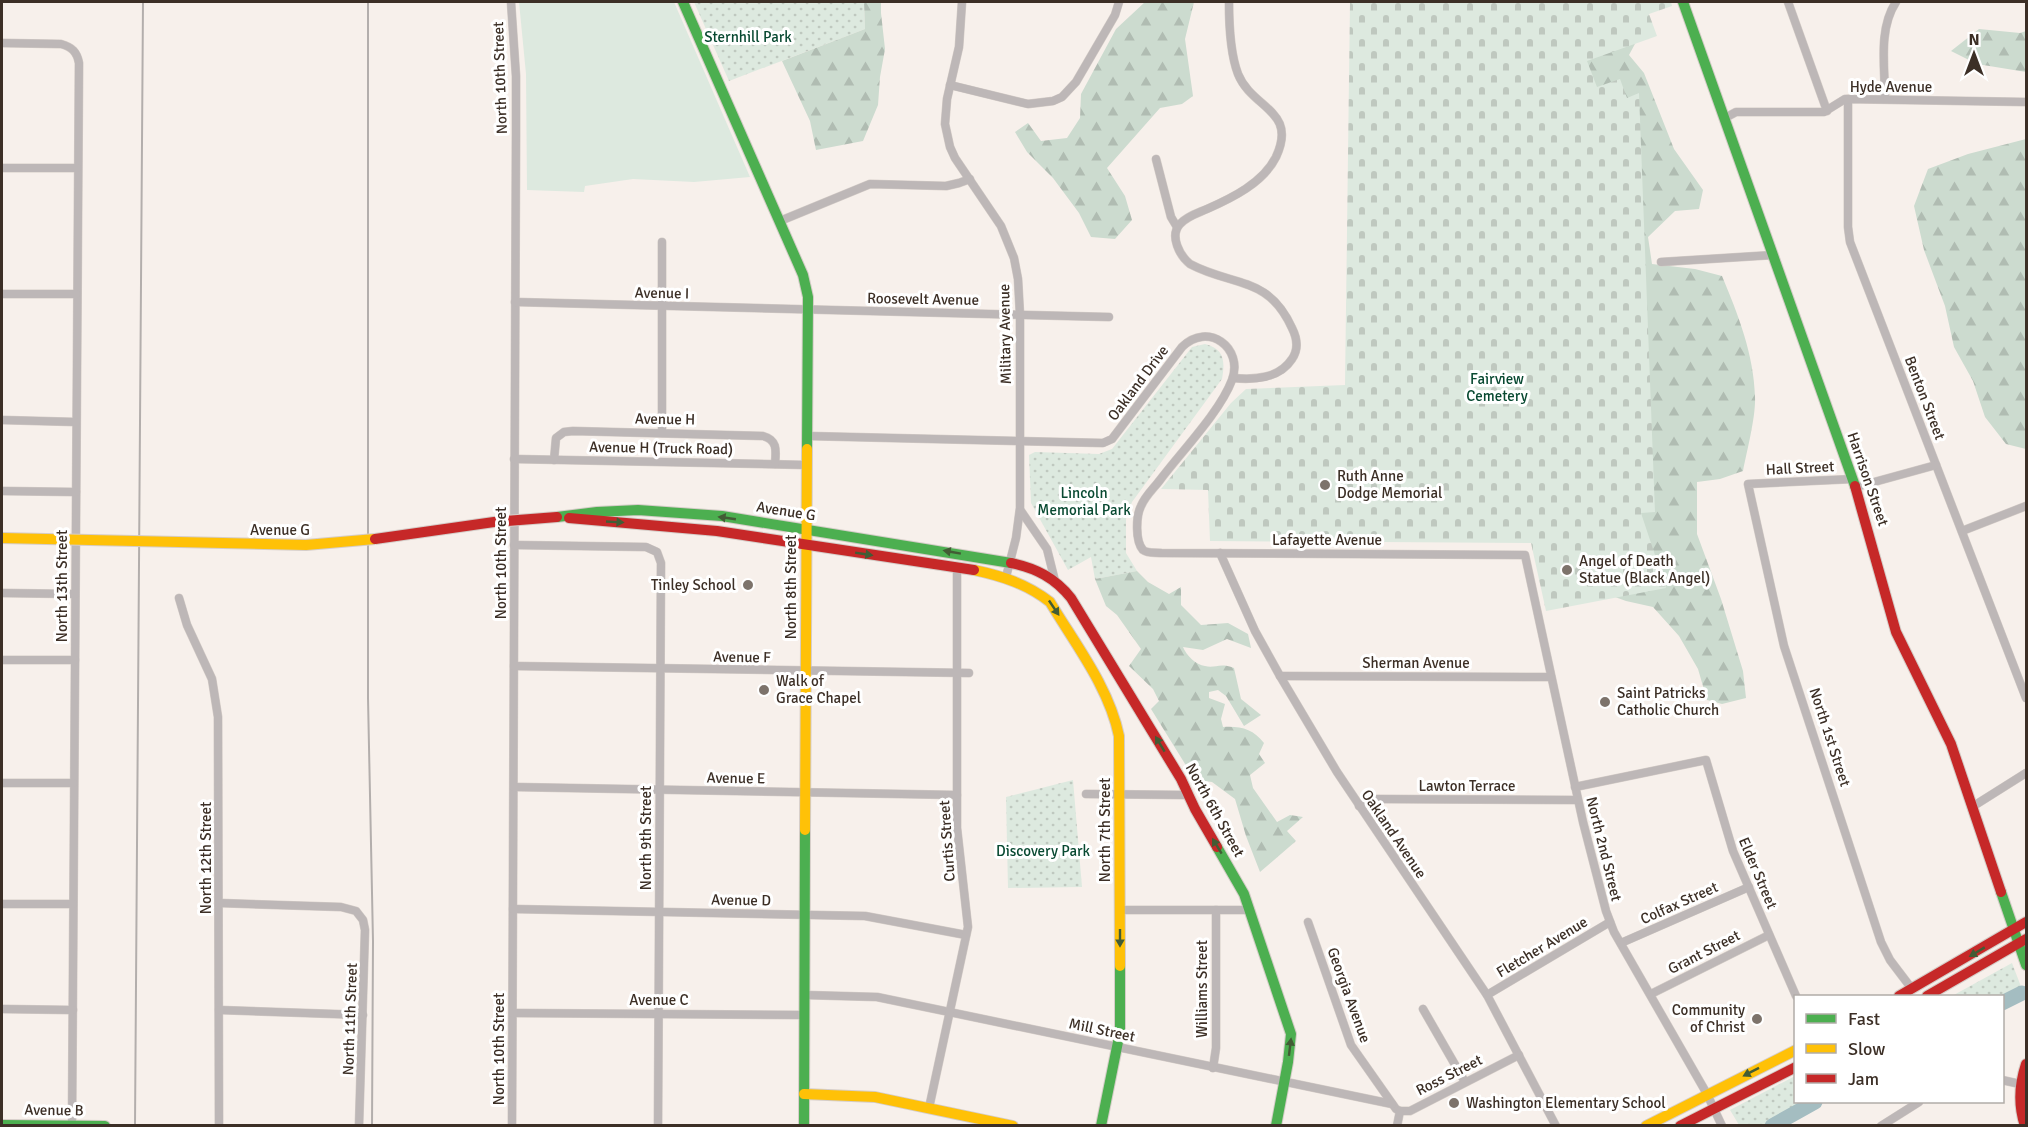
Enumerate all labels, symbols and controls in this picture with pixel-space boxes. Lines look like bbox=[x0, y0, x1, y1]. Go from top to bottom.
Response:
street label: North 10th Street bbox=[489, 21, 511, 135]
north arrow bbox=[1944, 24, 2004, 84]
park label: Sternhill Park bbox=[704, 28, 792, 46]
text: N bbox=[1968, 30, 1980, 50]
street label: Hyde Avenue bbox=[1850, 78, 1932, 96]
street label: Avenue I bbox=[635, 284, 689, 302]
street label: Military Avenue bbox=[995, 284, 1015, 384]
street label: Roosevelt Avenue bbox=[867, 289, 979, 309]
street label: Oakland Drive bbox=[1104, 342, 1172, 424]
street label: Benton Street bbox=[1901, 354, 1949, 442]
park label: Fairview Cemetery bbox=[1466, 370, 1528, 405]
street label: Avenue H bbox=[635, 409, 695, 429]
street label: Harrison Street bbox=[1844, 430, 1892, 528]
street label: Avenue H (Truck Road) bbox=[589, 438, 733, 458]
street label: Hall Street bbox=[1765, 457, 1835, 479]
place label: Ruth Anne Dodge Memorial bbox=[1337, 467, 1442, 502]
marker: Ruth Anne Dodge Memorial bbox=[1318, 478, 1332, 492]
park label: Lincoln Memorial Park bbox=[1037, 484, 1131, 519]
street label: Avenue G bbox=[755, 497, 817, 525]
street label: North 10th Street bbox=[492, 507, 510, 619]
one-way arrow bbox=[718, 513, 737, 522]
one-way arrow bbox=[606, 517, 625, 526]
street label: Avenue G bbox=[250, 521, 310, 539]
street label: North 13th Street bbox=[53, 530, 71, 642]
street label: Lafayette Avenue bbox=[1272, 531, 1382, 549]
street label: North 8th Street bbox=[782, 535, 800, 639]
one-way arrow bbox=[942, 547, 961, 556]
one-way arrow bbox=[854, 549, 873, 558]
place label: Angel of Death Statue (Black Angel) bbox=[1579, 552, 1710, 587]
marker: Angel of Death Statue (Black Angel) bbox=[1560, 563, 1574, 577]
place label: Tinley School bbox=[651, 576, 736, 594]
marker: Tinley School bbox=[741, 578, 755, 592]
one-way arrow bbox=[1048, 600, 1059, 617]
street label: Avenue F bbox=[713, 647, 771, 667]
street label: Sherman Avenue bbox=[1362, 654, 1470, 672]
place label: Walk of Grace Chapel bbox=[776, 672, 861, 707]
marker: Walk of Grace Chapel bbox=[757, 683, 771, 697]
place label: Saint Patricks Catholic Church bbox=[1617, 684, 1719, 719]
street label: North 1st Street bbox=[1806, 685, 1854, 789]
marker: Saint Patricks Catholic Church bbox=[1598, 695, 1612, 709]
one-way arrow bbox=[1154, 736, 1165, 752]
street label: North 6th Street bbox=[1182, 760, 1248, 860]
street label: Avenue E bbox=[706, 768, 766, 788]
street label: Lawton Terrace bbox=[1418, 777, 1516, 795]
street label: North 7th Street bbox=[1096, 778, 1114, 882]
street label: North 9th Street bbox=[637, 786, 655, 890]
street label: Oakland Avenue bbox=[1358, 786, 1430, 882]
street label: North 2nd Street bbox=[1582, 795, 1626, 903]
street label: Curtis Street bbox=[935, 800, 959, 882]
street label: North 12th Street bbox=[197, 802, 215, 914]
street label: Elder Street bbox=[1735, 834, 1781, 912]
one-way arrow bbox=[1212, 838, 1223, 854]
park label: Discovery Park bbox=[996, 842, 1091, 860]
street label: Colfax Street bbox=[1637, 878, 1721, 928]
street label: Avenue D bbox=[711, 890, 771, 910]
street label: Fletcher Avenue bbox=[1493, 913, 1591, 981]
street label: Grant Street bbox=[1665, 926, 1743, 978]
one-way arrow bbox=[1115, 929, 1125, 948]
street label: Williams Street bbox=[1193, 940, 1211, 1038]
street label: Georgia Avenue bbox=[1323, 945, 1375, 1045]
one-way arrow bbox=[1969, 947, 1985, 958]
street label: North 11th Street bbox=[339, 962, 361, 1076]
street label: Avenue C bbox=[629, 991, 689, 1009]
street label: North 10th Street bbox=[490, 993, 508, 1105]
legend bbox=[1794, 995, 2004, 1103]
place label: Community of Christ bbox=[1672, 1001, 1745, 1036]
text: Fast bbox=[1848, 1008, 1880, 1030]
marker: Community of Christ bbox=[1750, 1012, 1764, 1026]
street label: Mill Street bbox=[1067, 1014, 1137, 1046]
one-way arrow bbox=[1285, 1038, 1295, 1057]
text: Slow bbox=[1848, 1038, 1885, 1060]
street label: Ross Street bbox=[1413, 1051, 1485, 1099]
one-way arrow bbox=[1743, 1067, 1760, 1077]
text: Jam bbox=[1848, 1068, 1879, 1090]
place label: Washington Elementary School bbox=[1466, 1094, 1666, 1112]
marker: Washington Elementary School bbox=[1447, 1096, 1461, 1110]
street label: Avenue B bbox=[24, 1100, 84, 1120]

